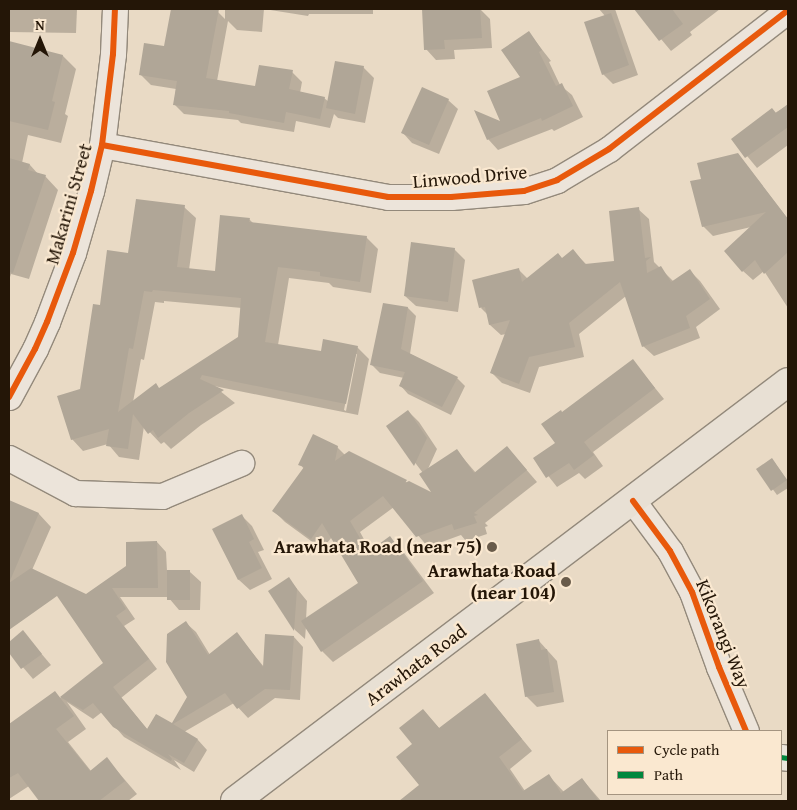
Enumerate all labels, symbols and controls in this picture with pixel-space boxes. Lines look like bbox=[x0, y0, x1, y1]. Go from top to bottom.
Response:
north arrow bbox=[15, 15, 65, 65]
text: N bbox=[35, 15, 45, 35]
street label: Makarini Street bbox=[41, 141, 97, 267]
street label: Linwood Drive bbox=[412, 161, 528, 193]
place label: Arawhata Road (near 75) bbox=[274, 536, 482, 558]
marker: Arawhata Road (near 75) bbox=[486, 541, 498, 553]
place label: Arawhata Road (near 104) bbox=[428, 560, 556, 604]
marker: Arawhata Road (near 104) bbox=[560, 576, 572, 588]
street label: Kikorangi Way bbox=[691, 576, 755, 692]
street label: Arawhata Road bbox=[361, 620, 471, 710]
legend bbox=[607, 730, 782, 795]
text: Cycle path bbox=[654, 739, 720, 760]
text: Path bbox=[654, 764, 683, 785]

